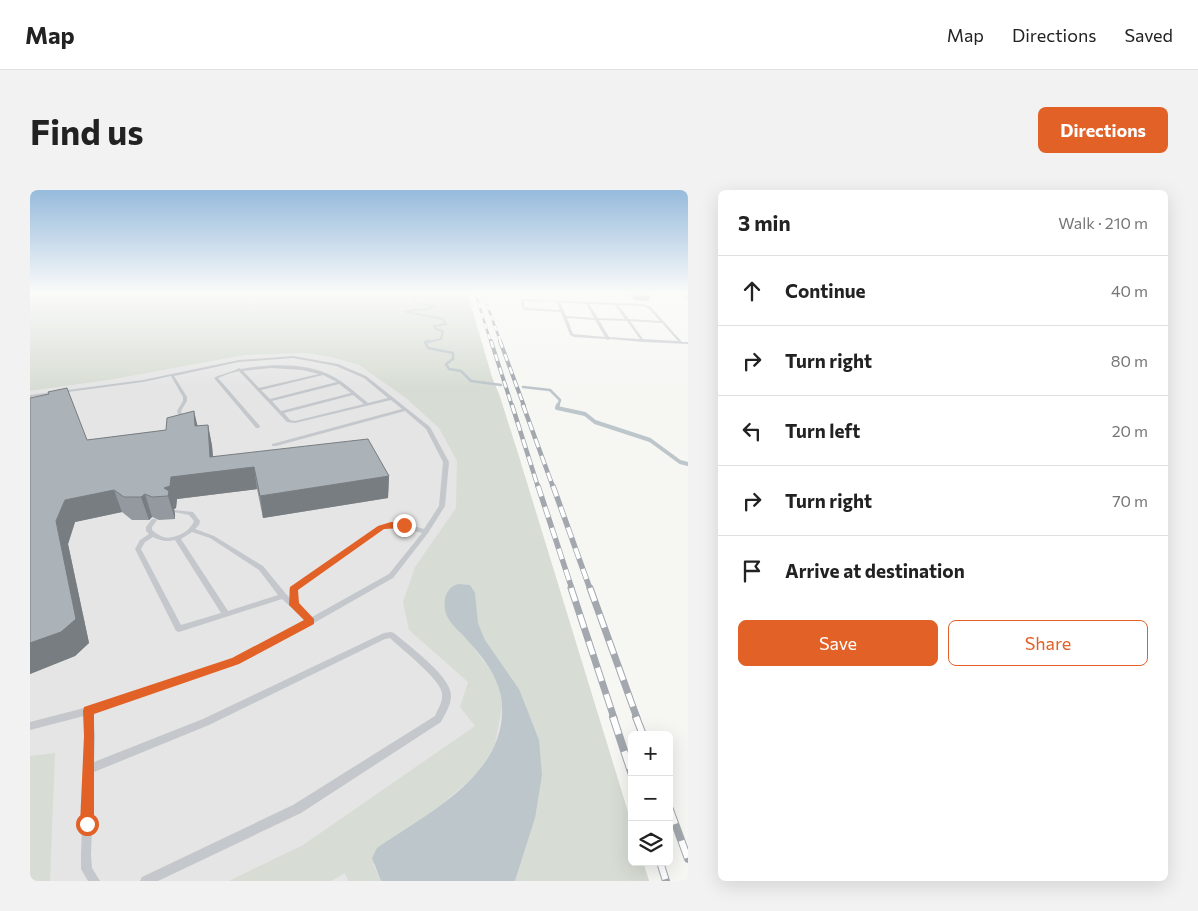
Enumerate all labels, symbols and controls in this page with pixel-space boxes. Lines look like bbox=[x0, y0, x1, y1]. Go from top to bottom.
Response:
text: Map bbox=[25, 20, 75, 49]
text: Map bbox=[947, 24, 984, 46]
text: Directions bbox=[1012, 24, 1096, 46]
text: Saved bbox=[1124, 24, 1173, 46]
button: Directions bbox=[1038, 107, 1168, 153]
text: Find us bbox=[30, 109, 144, 152]
text: 3 min bbox=[738, 210, 791, 235]
text: Walk · 210 m bbox=[1058, 213, 1148, 232]
icon: ahead bbox=[738, 277, 766, 305]
text: Continue bbox=[785, 279, 865, 302]
text: 40 m bbox=[1111, 281, 1148, 300]
icon: right bbox=[738, 347, 766, 375]
text: Turn right bbox=[785, 349, 872, 372]
text: 80 m bbox=[1111, 351, 1148, 370]
icon: left bbox=[738, 417, 766, 445]
text: Turn left bbox=[785, 419, 860, 442]
text: 20 m bbox=[1112, 421, 1148, 440]
icon: right bbox=[738, 487, 766, 515]
text: Turn right bbox=[785, 489, 872, 512]
text: 70 m bbox=[1112, 491, 1148, 510]
route end bbox=[393, 514, 416, 537]
icon: arrive bbox=[738, 557, 766, 585]
text: Arrive at destination bbox=[785, 559, 965, 582]
button: Save bbox=[738, 620, 938, 666]
button: Share bbox=[948, 620, 1148, 666]
map controls bbox=[628, 731, 673, 866]
button: + bbox=[628, 731, 673, 776]
button: − bbox=[628, 776, 673, 821]
route start bbox=[76, 813, 99, 836]
button: layers bbox=[628, 821, 673, 866]

